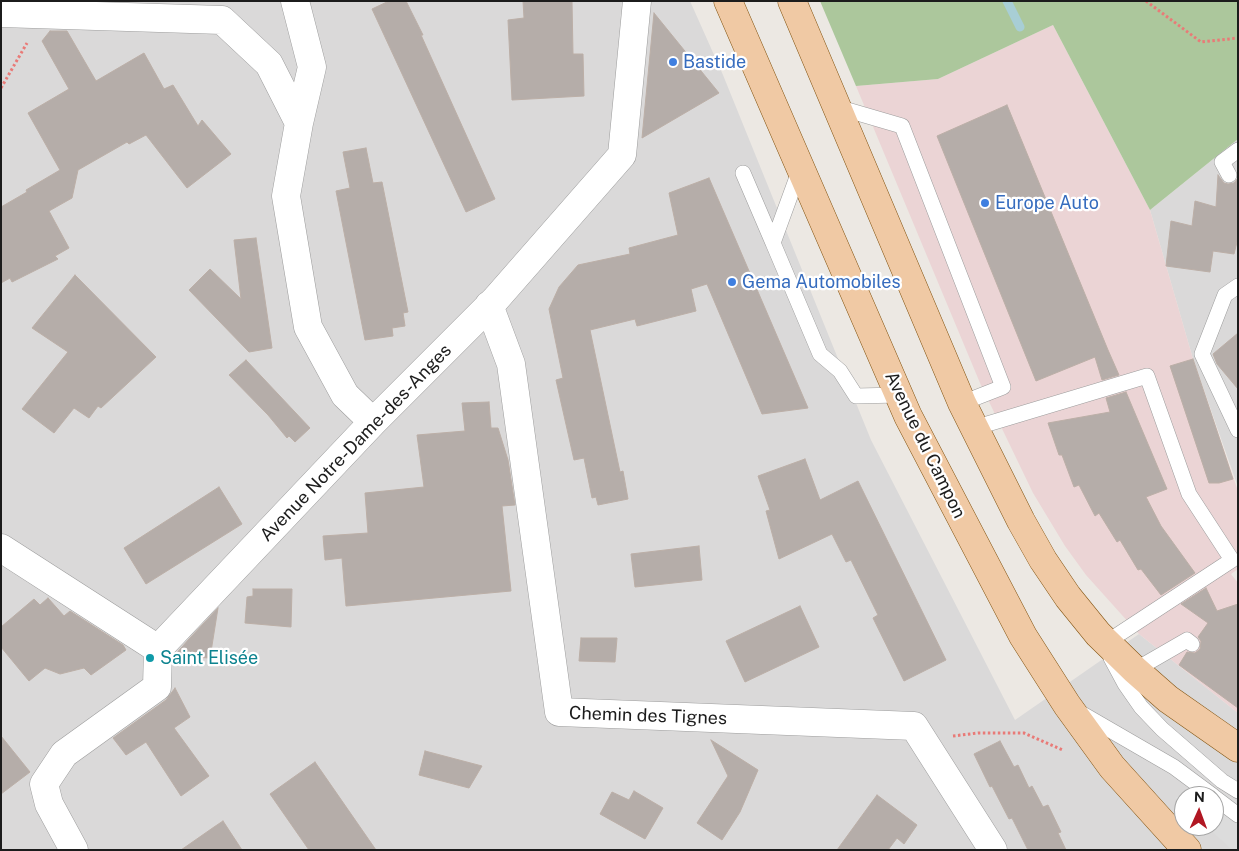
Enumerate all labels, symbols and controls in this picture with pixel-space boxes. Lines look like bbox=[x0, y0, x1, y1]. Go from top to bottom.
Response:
place label: Bastide bbox=[683, 51, 746, 73]
marker: Bastide bbox=[667, 56, 679, 68]
place label: Europe Auto bbox=[995, 192, 1099, 214]
marker: Europe Auto bbox=[979, 197, 991, 209]
place label: Gema Automobiles bbox=[742, 271, 901, 293]
marker: Gema Automobiles bbox=[726, 276, 738, 288]
street label: Avenue Notre-Dame-des-Anges bbox=[256, 340, 456, 546]
street label: Avenue du Campon bbox=[880, 368, 970, 522]
place label: Saint Elisée bbox=[160, 647, 258, 669]
marker: Saint Elisée bbox=[144, 652, 156, 664]
street label: Chemin des Tignes bbox=[569, 702, 727, 730]
north arrow bbox=[1174, 786, 1224, 836]
text: N bbox=[1194, 789, 1205, 805]

